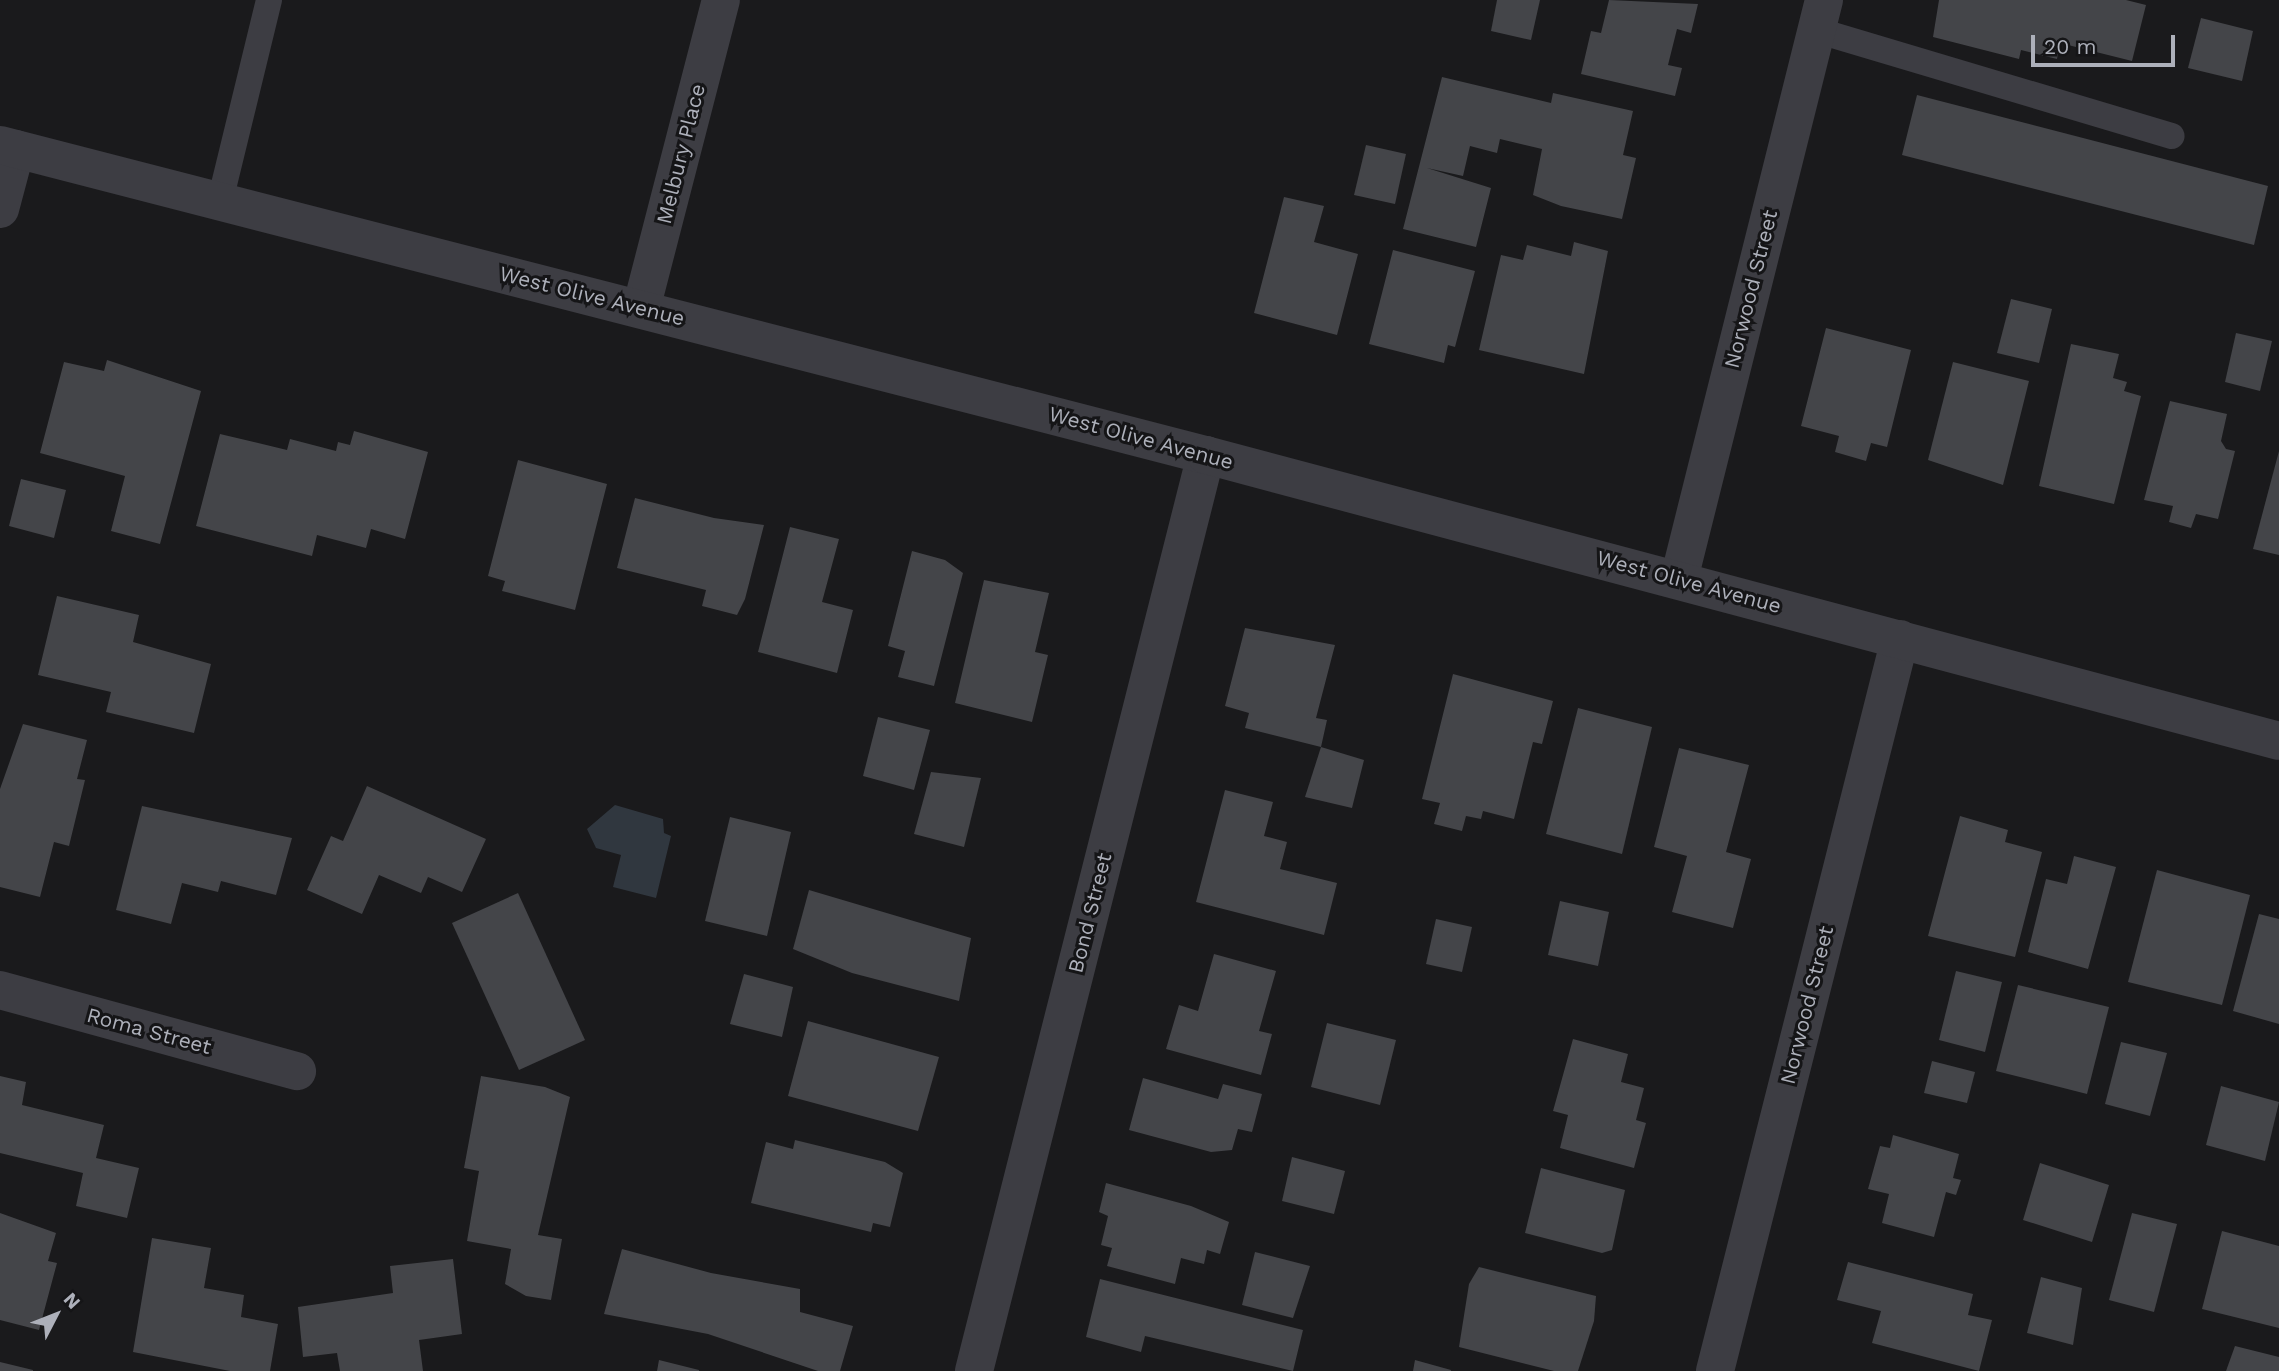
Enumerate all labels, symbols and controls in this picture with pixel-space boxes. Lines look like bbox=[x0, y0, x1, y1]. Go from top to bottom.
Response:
scale bar bbox=[2034, 21, 2178, 65]
text: 20 m bbox=[2044, 34, 2096, 59]
street label: Melbury Place bbox=[651, 81, 711, 227]
street label: Norwood Street bbox=[1719, 207, 1783, 371]
street label: West Olive Avenue bbox=[496, 261, 688, 331]
street label: West Olive Avenue bbox=[1046, 401, 1236, 475]
street label: West Olive Avenue bbox=[1594, 545, 1784, 619]
street label: Bond Street bbox=[1063, 850, 1117, 976]
street label: Norwood Street bbox=[1775, 923, 1839, 1087]
street label: Roma Street bbox=[84, 1002, 214, 1060]
north arrow bbox=[21, 1280, 91, 1350]
text: N bbox=[59, 1288, 85, 1314]

